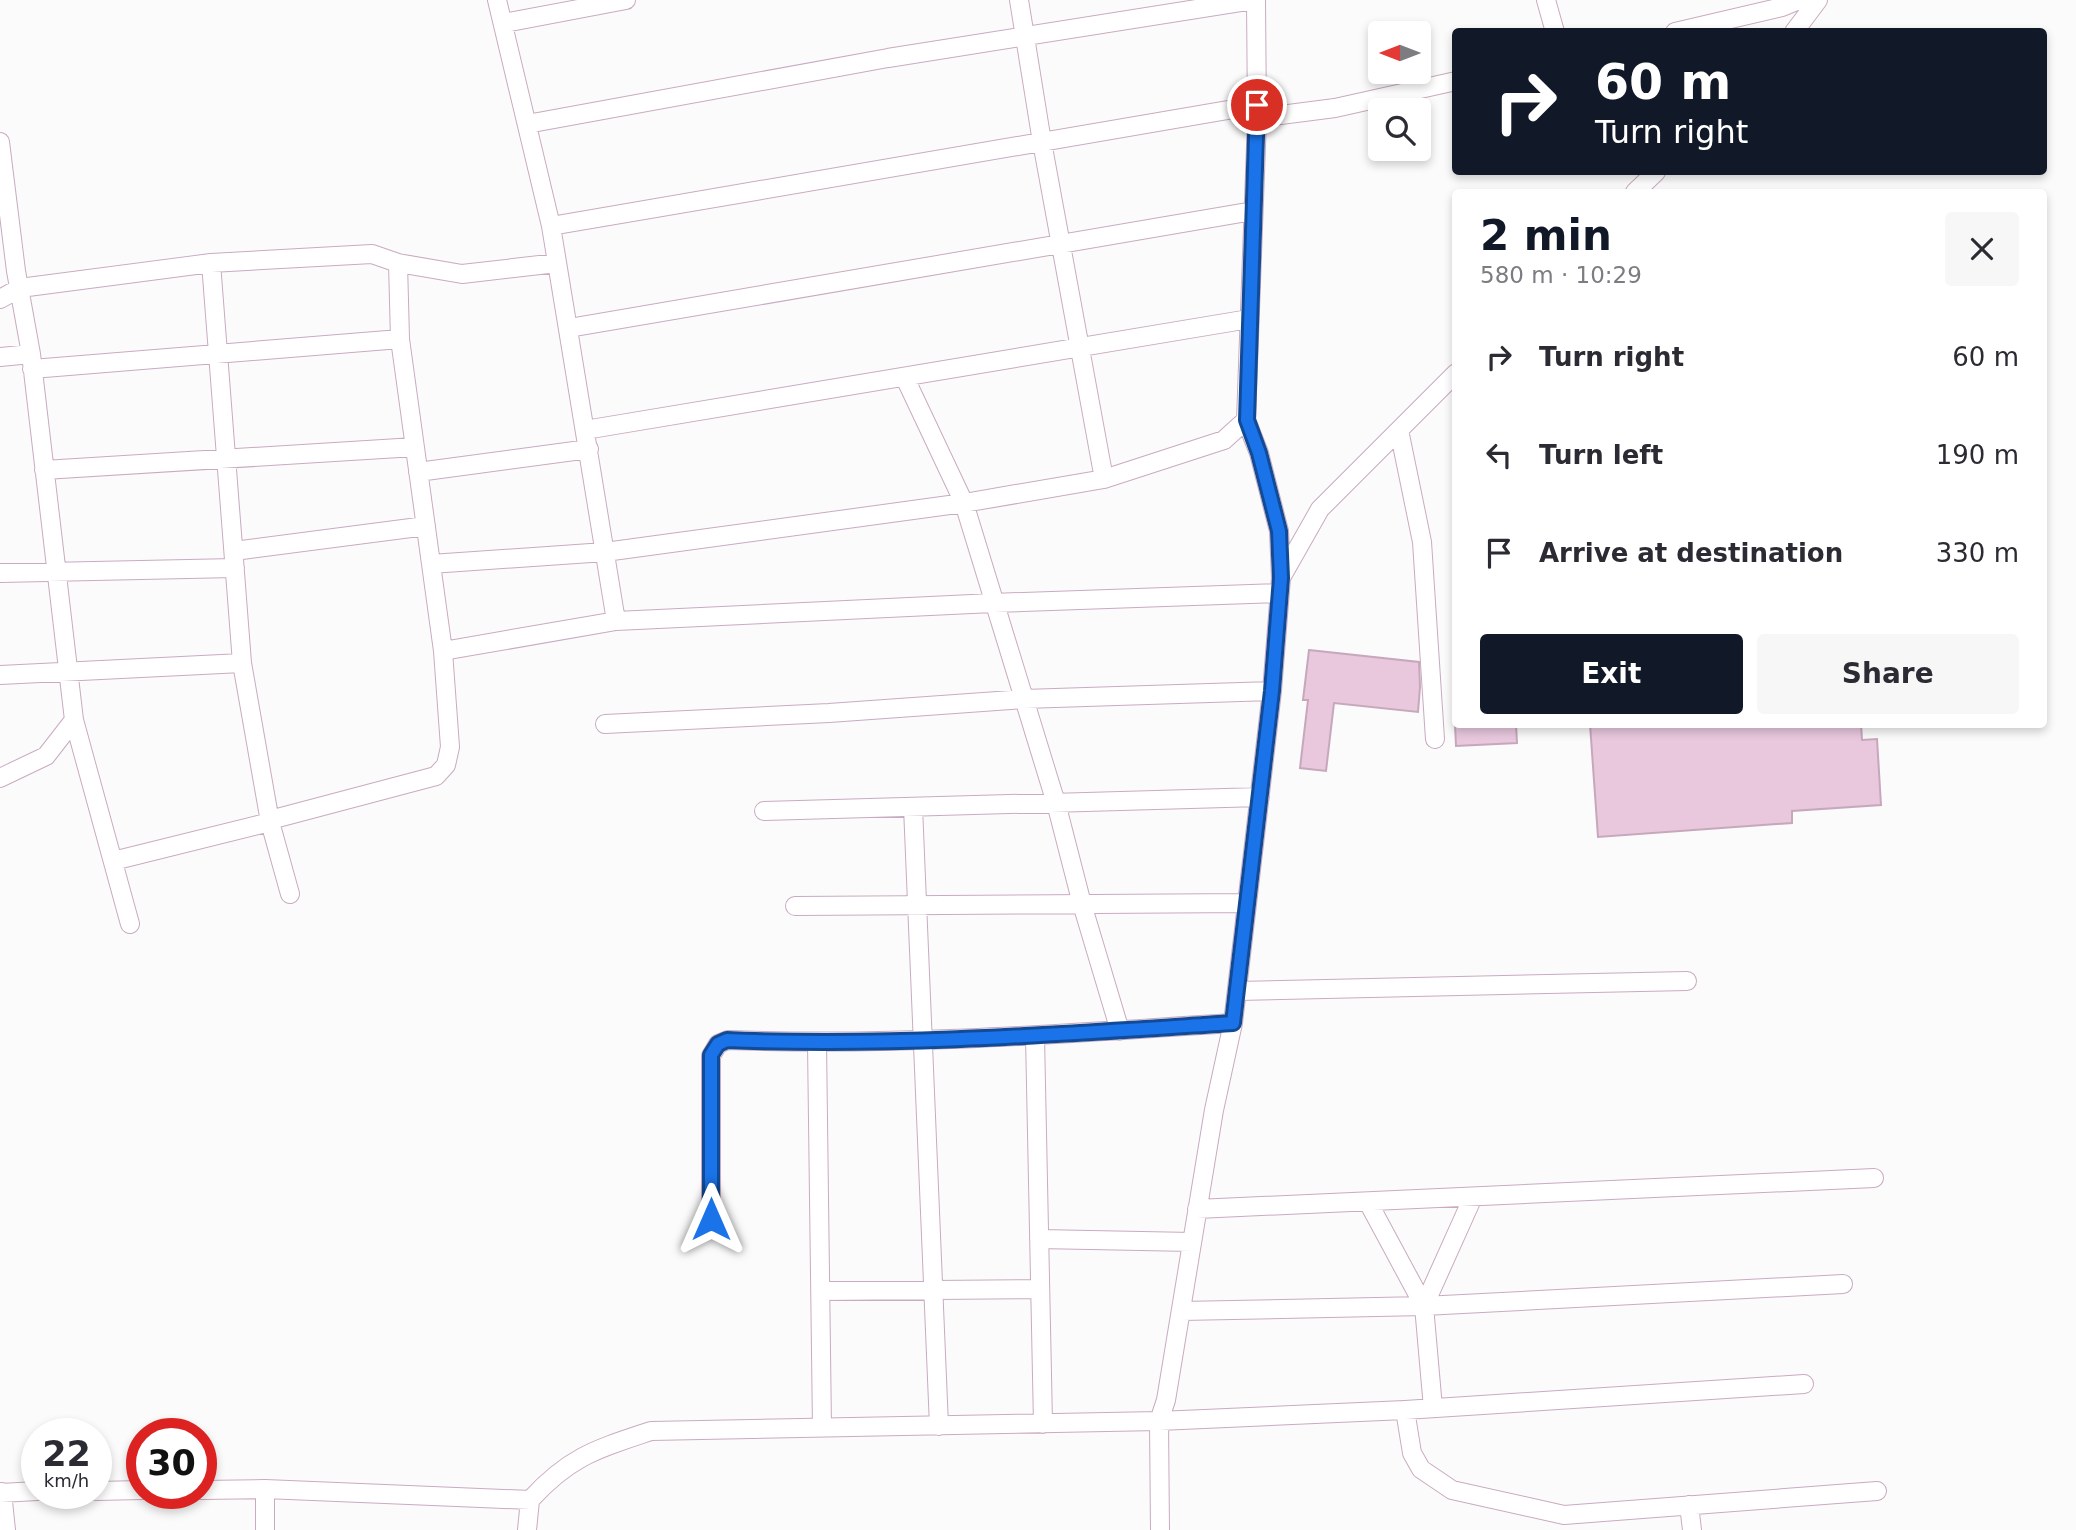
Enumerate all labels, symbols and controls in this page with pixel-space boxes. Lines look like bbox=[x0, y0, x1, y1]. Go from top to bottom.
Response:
north arrow bbox=[1368, 21, 1432, 84]
map controls bbox=[1368, 21, 1431, 161]
text: 60 m bbox=[1595, 54, 1731, 111]
icon: right bbox=[1480, 56, 1571, 147]
pin bbox=[1227, 75, 1287, 135]
icon: arrive bbox=[1238, 86, 1276, 124]
button: search bbox=[1368, 98, 1431, 161]
text: Turn right bbox=[1595, 113, 1748, 151]
text: 2 min bbox=[1480, 211, 1612, 260]
button: close bbox=[1945, 212, 2019, 286]
text: 580 m · 10:29 bbox=[1480, 262, 1642, 288]
icon: right bbox=[1480, 338, 1518, 376]
text: Turn right bbox=[1539, 342, 1684, 372]
text: 60 m bbox=[1952, 342, 2019, 372]
icon: left bbox=[1480, 436, 1518, 474]
text: Turn left bbox=[1539, 440, 1663, 470]
text: 190 m bbox=[1936, 440, 2019, 470]
icon: arrive bbox=[1480, 534, 1518, 572]
text: Arrive at destination bbox=[1539, 538, 1843, 568]
text: 330 m bbox=[1936, 538, 2019, 568]
button: Exit bbox=[1480, 634, 1743, 714]
button: Share bbox=[1757, 634, 2019, 714]
position arrow bbox=[674, 1182, 748, 1256]
speed limit sign: 30 bbox=[126, 1418, 217, 1509]
text: 22 bbox=[42, 1434, 91, 1474]
text: km/h bbox=[44, 1470, 89, 1491]

